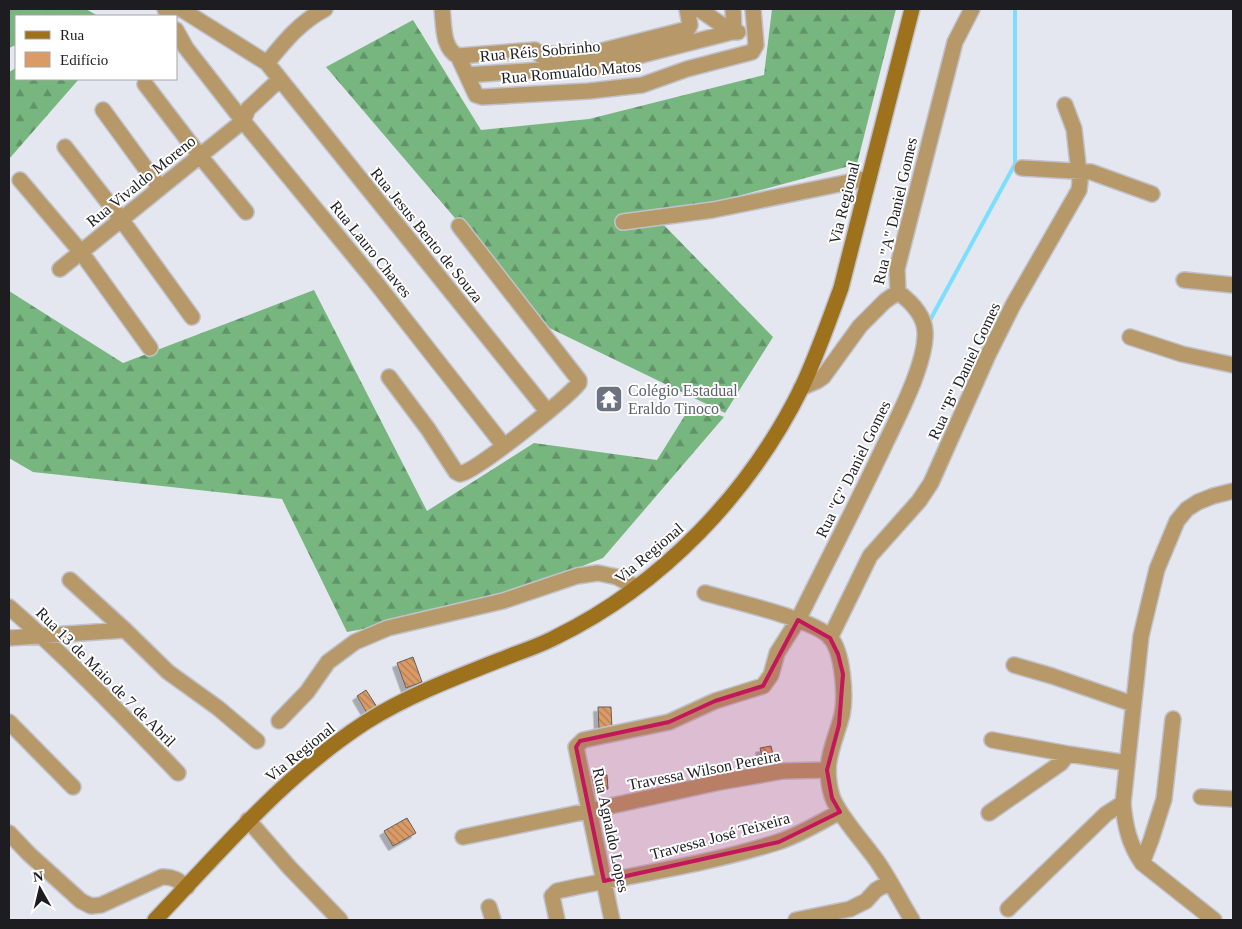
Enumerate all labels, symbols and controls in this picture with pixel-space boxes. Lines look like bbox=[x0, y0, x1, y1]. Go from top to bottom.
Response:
legend bbox=[15, 15, 178, 80]
text: Rua bbox=[60, 27, 85, 43]
street label: Rua Réis Sobrinho bbox=[479, 37, 601, 65]
text: Edifício bbox=[60, 52, 108, 68]
street label: Rua Romualdo Matos bbox=[500, 57, 642, 87]
street label: Rua Vivaldo Moreno bbox=[83, 132, 199, 230]
street label: Rua "A" Daniel Gomes bbox=[870, 136, 920, 286]
street label: Via Regional bbox=[826, 160, 864, 246]
street label: Rua Jesus Bento de Souza bbox=[368, 164, 486, 306]
street label: Rua Lauro Chaves bbox=[327, 197, 415, 301]
street label: Rua "B" Daniel Gomes bbox=[925, 300, 1003, 442]
place label: Colégio Estadual Eraldo Tinoco bbox=[628, 382, 738, 417]
temple icon: Colégio Estadual Eraldo Tinoco bbox=[594, 384, 624, 414]
street label: Rua "G" Daniel Gomes bbox=[812, 398, 894, 540]
street label: Via Regional bbox=[611, 519, 688, 587]
street label: Rua 13 de Maio de 7 de Abril bbox=[33, 604, 179, 750]
street label: Via Regional bbox=[262, 719, 339, 786]
street label: Travessa Wilson Pereira bbox=[626, 747, 782, 793]
street label: Rua Agnaldo Lopes bbox=[588, 766, 633, 894]
street label: Travessa José Teixeira bbox=[648, 809, 792, 863]
north arrow bbox=[15, 864, 65, 914]
text: N bbox=[32, 868, 44, 885]

